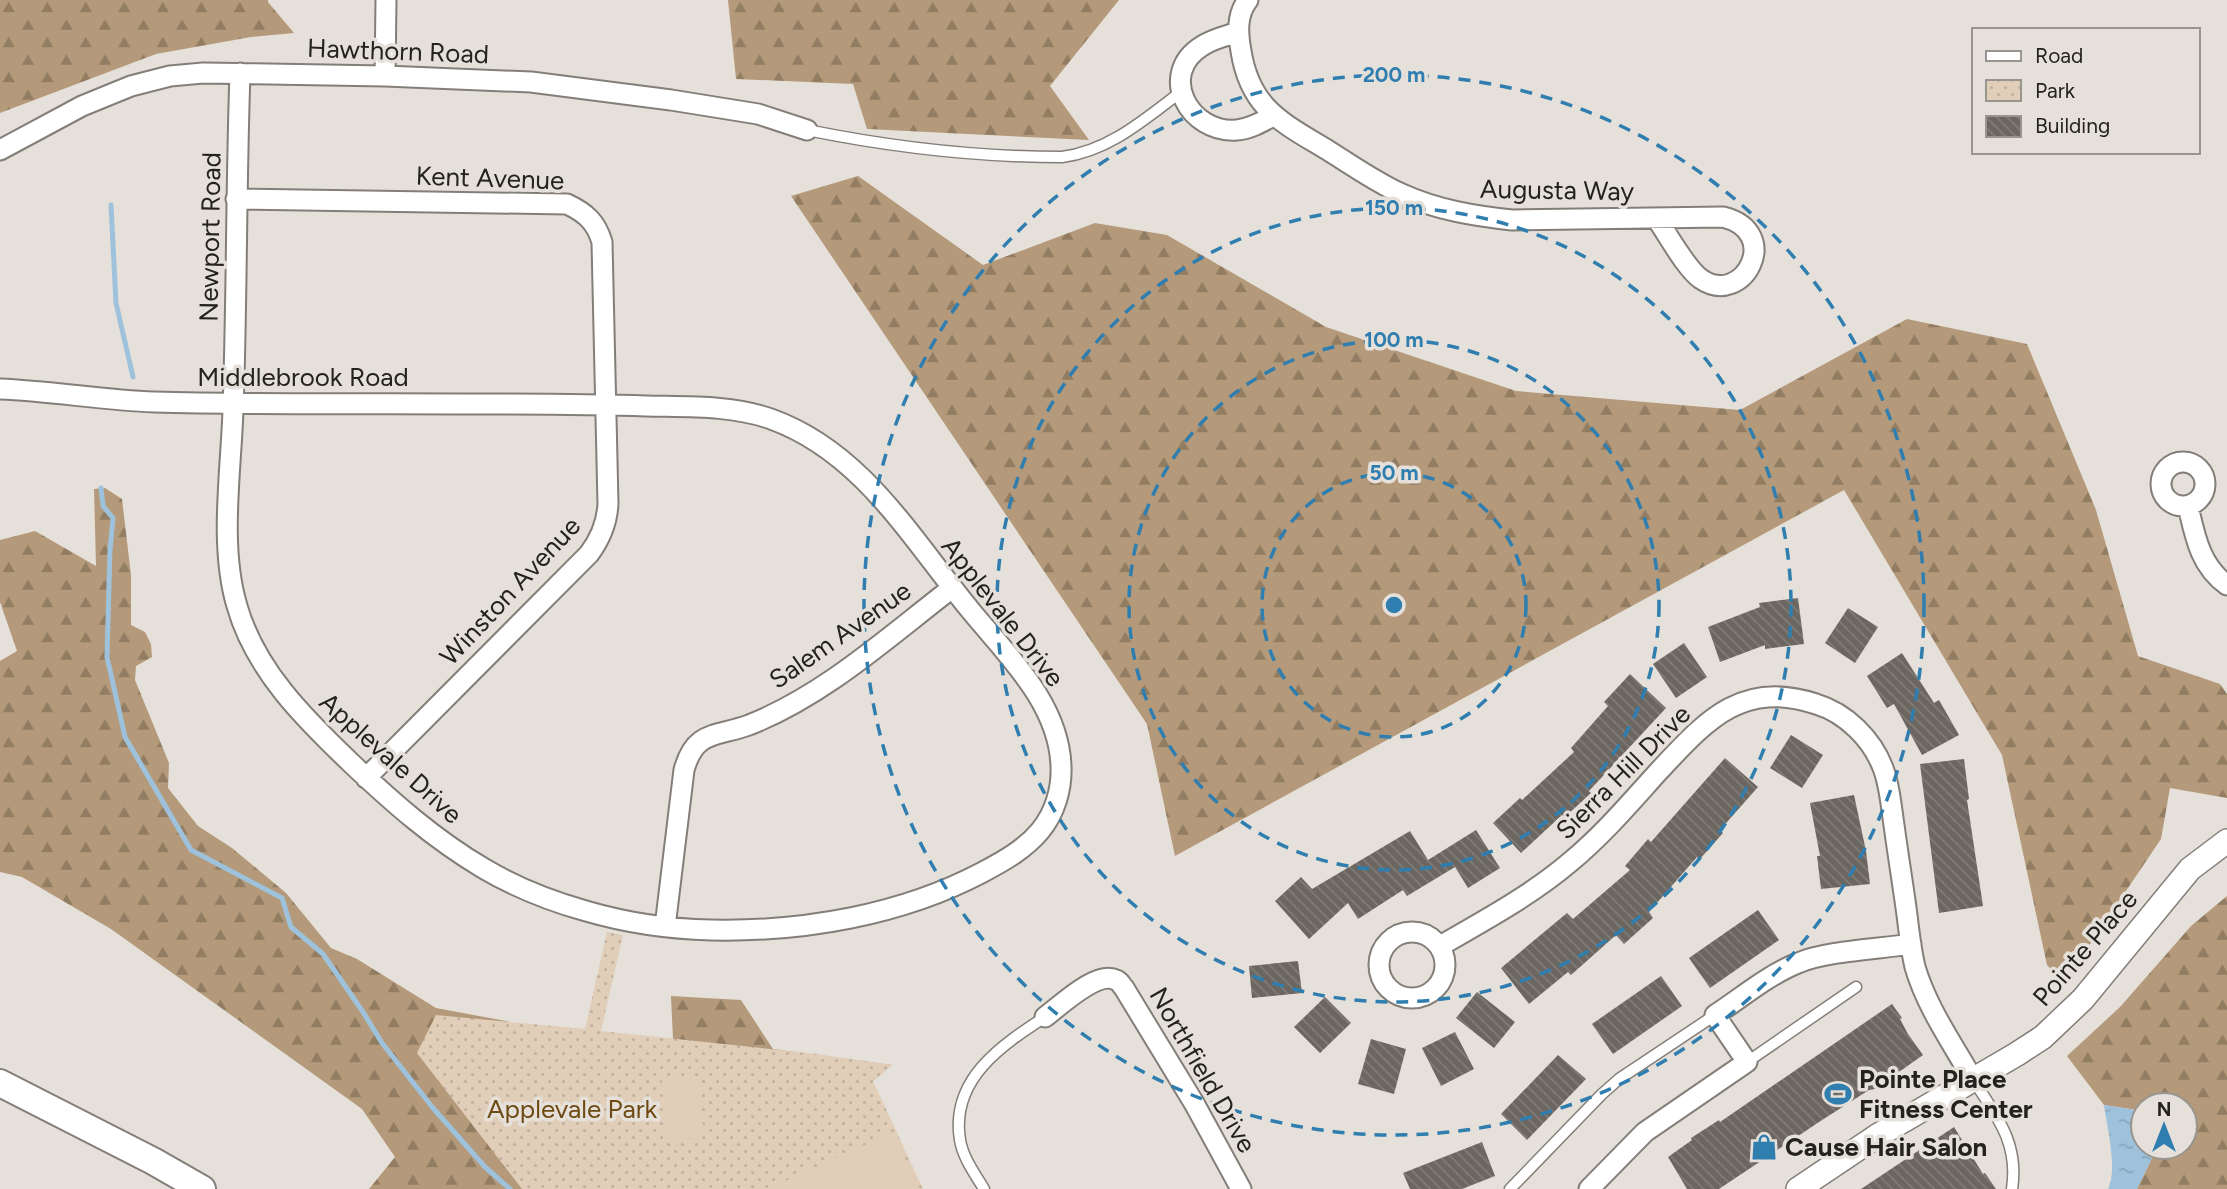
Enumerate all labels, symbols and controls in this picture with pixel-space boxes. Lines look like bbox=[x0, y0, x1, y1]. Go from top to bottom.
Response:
legend bbox=[1972, 28, 2199, 154]
street label: Hawthorn Road bbox=[307, 32, 489, 70]
text: Road bbox=[2035, 43, 2083, 68]
text: 200 m bbox=[1363, 62, 1425, 87]
text: Park bbox=[2035, 78, 2076, 103]
text: Building bbox=[2035, 113, 2110, 138]
street label: Newport Road bbox=[193, 152, 227, 322]
street label: Kent Avenue bbox=[415, 159, 565, 197]
street label: Augusta Way bbox=[1480, 173, 1635, 207]
text: 150 m bbox=[1365, 195, 1423, 220]
text: 100 m bbox=[1364, 327, 1424, 352]
street label: Middlebrook Road bbox=[197, 361, 409, 393]
text: 50 m bbox=[1369, 460, 1419, 485]
street label: Winston Avenue bbox=[433, 510, 587, 672]
street label: Applevale Drive bbox=[935, 531, 1071, 693]
street label: Salem Avenue bbox=[763, 574, 917, 696]
centre of rings bbox=[1382, 593, 1406, 617]
street label: Applevale Drive bbox=[313, 686, 469, 830]
street label: Sierra Hill Drive bbox=[1549, 698, 1697, 846]
street label: Pointe Place bbox=[2026, 884, 2144, 1012]
street label: Northfield Drive bbox=[1143, 982, 1263, 1158]
place label: Pointe Place Fitness Center bbox=[1859, 1063, 2033, 1125]
sports icon: Pointe Place Fitness Center bbox=[1823, 1079, 1853, 1109]
north arrow bbox=[2129, 1091, 2199, 1161]
park label: Applevale Park bbox=[487, 1093, 657, 1125]
text: N bbox=[2157, 1098, 2171, 1121]
place label: Cause Hair Salon bbox=[1785, 1131, 1987, 1163]
shop icon: Cause Hair Salon bbox=[1749, 1132, 1779, 1162]

